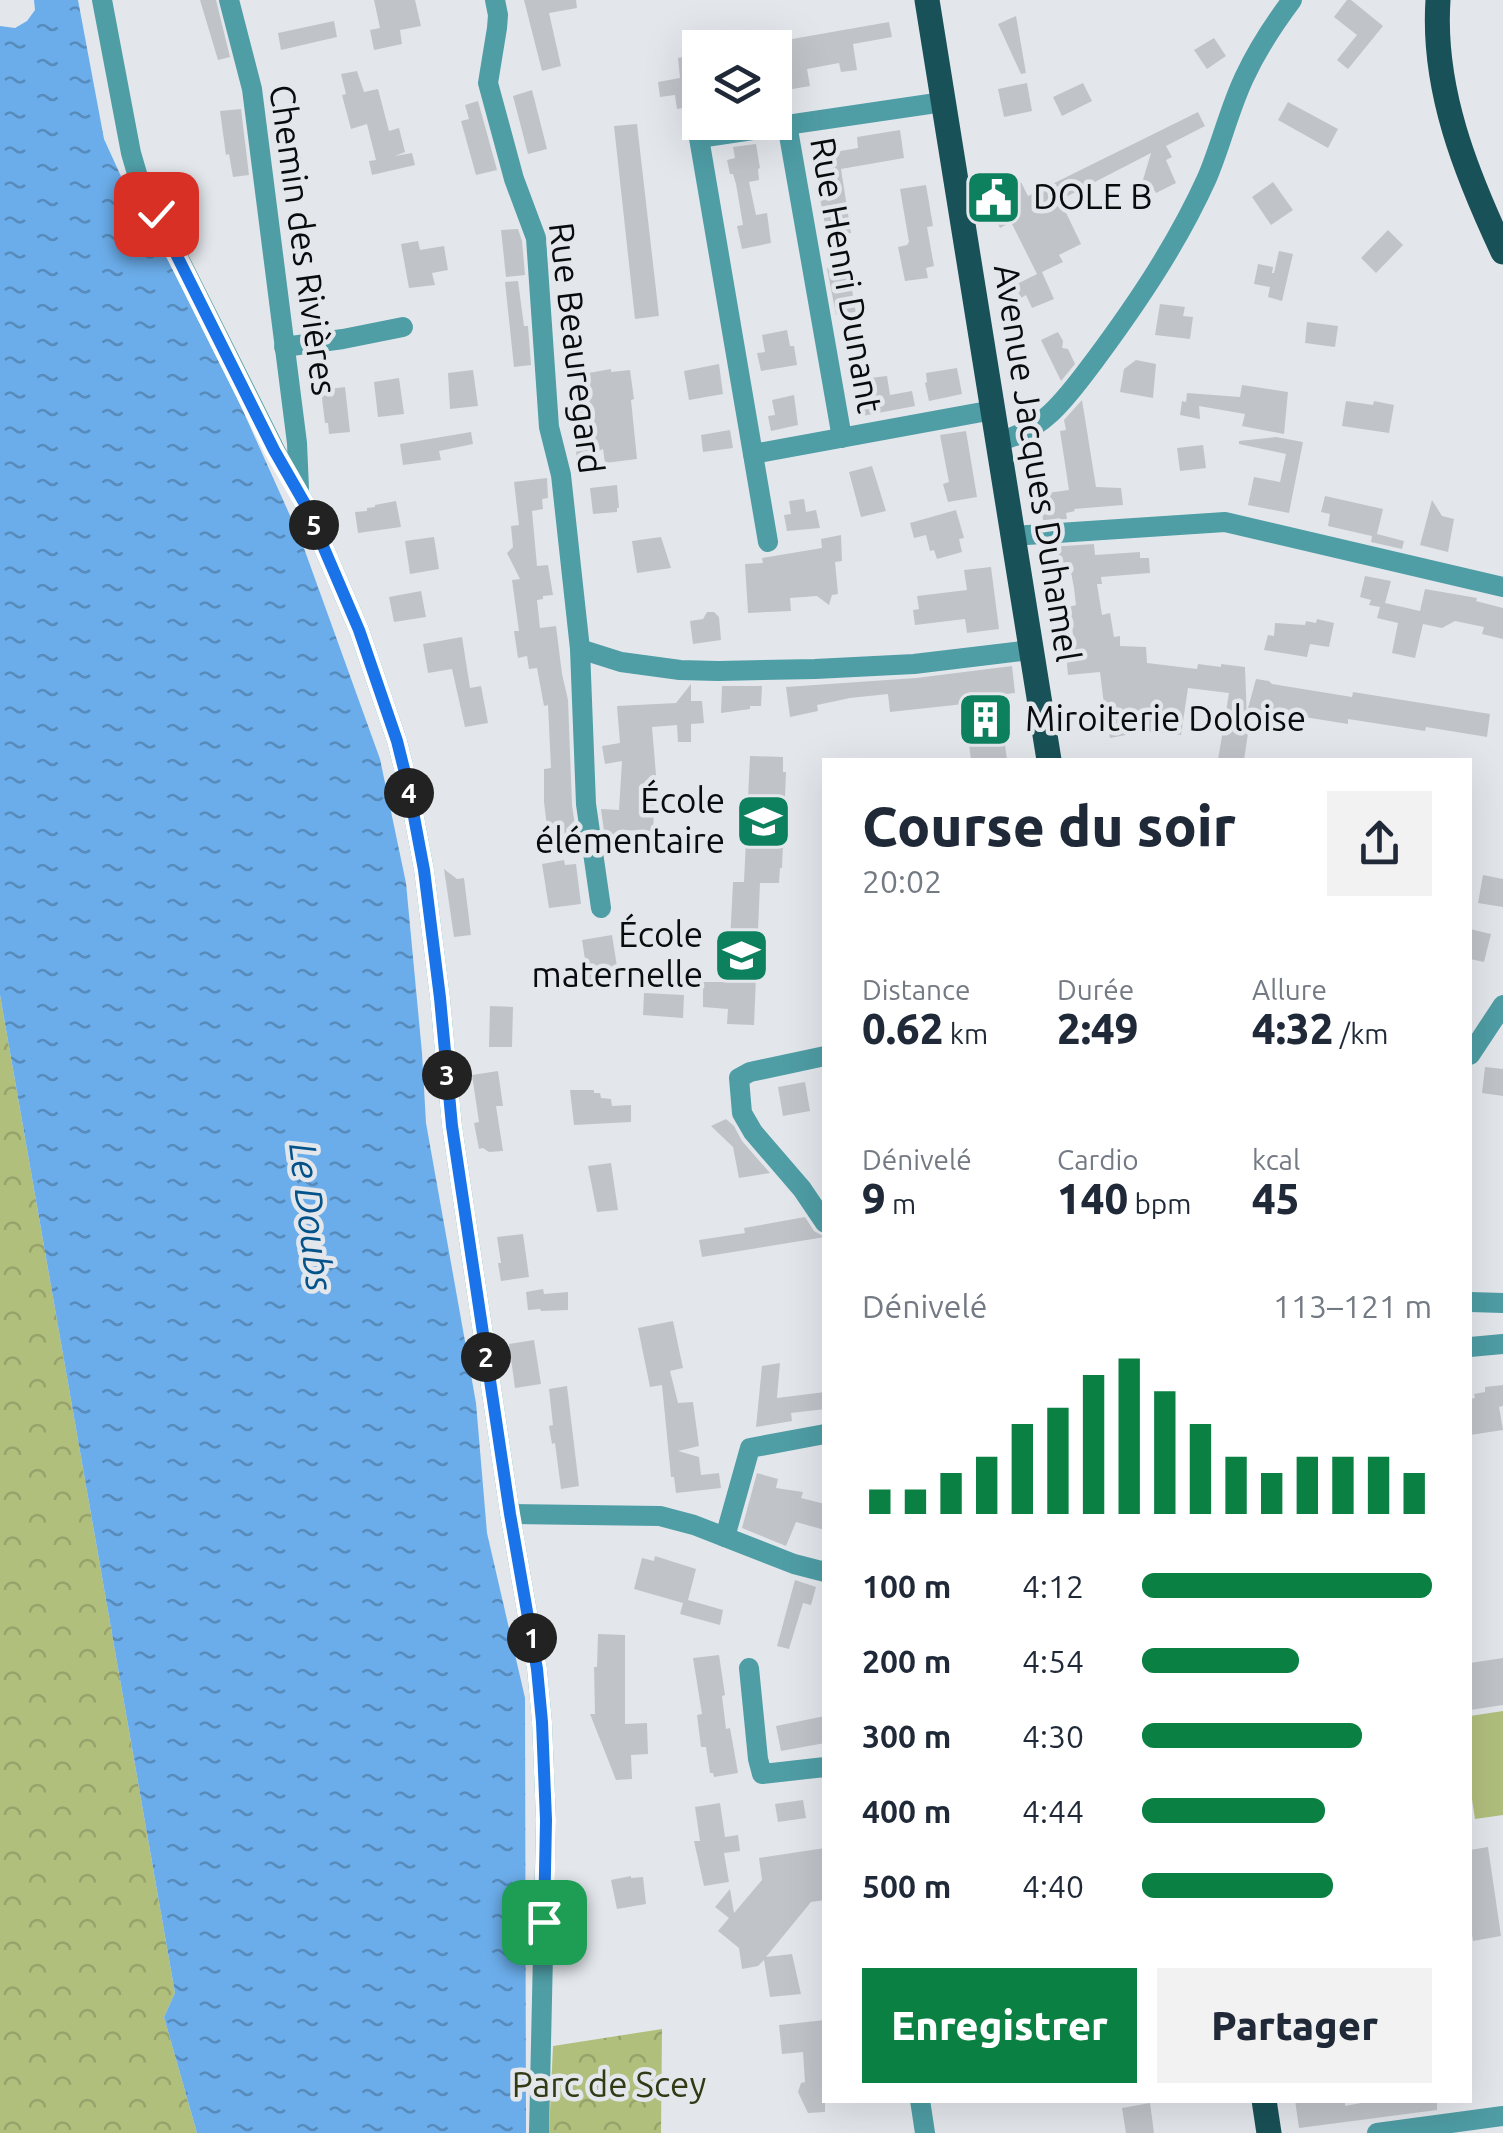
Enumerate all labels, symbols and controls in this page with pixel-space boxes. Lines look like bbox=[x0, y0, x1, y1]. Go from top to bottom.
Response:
map controls bbox=[682, 30, 792, 140]
button: layers bbox=[682, 30, 792, 140]
street label: Chemin des Rivières bbox=[262, 82, 346, 398]
street label: Rue Henri Dunant bbox=[803, 134, 891, 416]
public building icon: DOLE B bbox=[964, 167, 1024, 227]
pin bbox=[114, 172, 199, 257]
place label: DOLE B bbox=[1033, 176, 1153, 216]
icon: check bbox=[129, 187, 184, 242]
street label: Rue Beauregard bbox=[542, 220, 612, 476]
street label: Avenue Jacques Duhamel bbox=[987, 261, 1089, 664]
pin: 5 bbox=[289, 500, 339, 550]
text: 5 bbox=[306, 509, 322, 540]
building icon: Miroiterie Doloise bbox=[956, 689, 1016, 749]
place label: Miroiterie Doloise bbox=[1025, 698, 1306, 738]
pin: 4 bbox=[384, 768, 434, 818]
text: 4 bbox=[401, 777, 417, 808]
place label: École élémentaire bbox=[535, 779, 725, 860]
school or university icon: École élémentaire bbox=[734, 791, 794, 851]
button: share bbox=[1327, 791, 1432, 896]
text: Course du soir bbox=[862, 795, 1236, 856]
text: 20:02 bbox=[862, 863, 942, 899]
place label: École maternelle bbox=[532, 913, 703, 994]
school or university icon: École maternelle bbox=[712, 925, 772, 985]
text: Distance bbox=[862, 974, 970, 1005]
text: Durée bbox=[1057, 974, 1134, 1005]
text: Allure bbox=[1252, 974, 1327, 1005]
text: 0.62 bbox=[862, 1005, 943, 1052]
text: 2:49 bbox=[1057, 1005, 1138, 1052]
text: 4:32 bbox=[1252, 1005, 1333, 1052]
text: km bbox=[943, 1018, 988, 1049]
text: /km bbox=[1333, 1018, 1388, 1049]
pin: 3 bbox=[422, 1050, 472, 1100]
text: 3 bbox=[439, 1059, 455, 1090]
water label: Le Doubs bbox=[282, 1140, 342, 1294]
text: Dénivelé bbox=[862, 1144, 972, 1175]
text: Cardio bbox=[1057, 1144, 1139, 1175]
text: kcal bbox=[1252, 1144, 1300, 1175]
text: 9 bbox=[862, 1175, 886, 1222]
text: 140 bbox=[1057, 1175, 1128, 1222]
text: 45 bbox=[1252, 1175, 1299, 1222]
text: m bbox=[886, 1188, 916, 1219]
text: bpm bbox=[1128, 1188, 1191, 1219]
text: Dénivelé bbox=[862, 1288, 988, 1324]
text: 113–121 m bbox=[1273, 1288, 1432, 1324]
pin: 2 bbox=[461, 1332, 511, 1382]
text: 2 bbox=[478, 1341, 494, 1372]
text: 100 m bbox=[862, 1568, 951, 1604]
text: 4:12 bbox=[1022, 1568, 1084, 1604]
pin: 1 bbox=[507, 1613, 557, 1663]
text: 1 bbox=[524, 1622, 540, 1653]
text: 200 m bbox=[862, 1643, 951, 1679]
text: 4:54 bbox=[1022, 1643, 1084, 1679]
text: 300 m bbox=[862, 1718, 951, 1754]
text: 4:30 bbox=[1022, 1718, 1084, 1754]
text: 400 m bbox=[862, 1793, 951, 1829]
text: 4:44 bbox=[1022, 1793, 1084, 1829]
text: 500 m bbox=[862, 1868, 951, 1904]
text: 4:40 bbox=[1022, 1868, 1084, 1904]
pin bbox=[502, 1880, 587, 1965]
icon: arrive bbox=[517, 1895, 572, 1950]
button: Enregistrer bbox=[862, 1968, 1137, 2083]
button: Partager bbox=[1157, 1968, 1432, 2083]
park label: Parc de Scey bbox=[512, 2064, 706, 2104]

